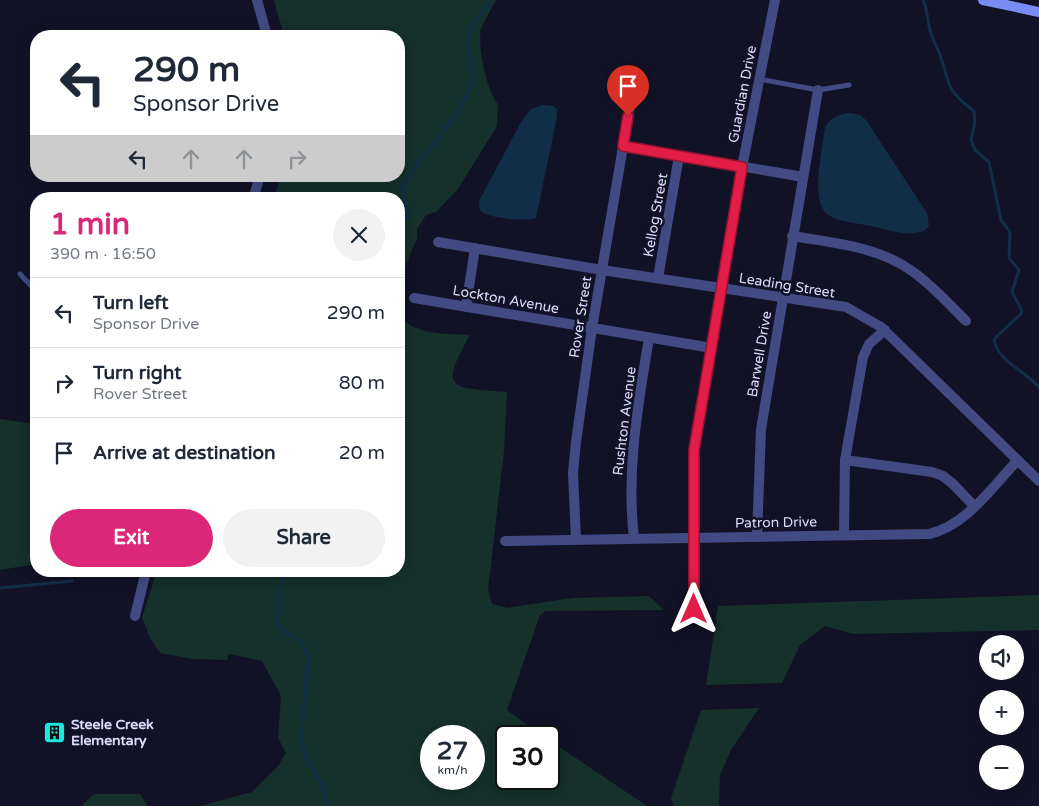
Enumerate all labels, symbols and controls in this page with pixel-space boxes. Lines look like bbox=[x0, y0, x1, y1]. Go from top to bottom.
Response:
street label: Guardian Drive bbox=[725, 44, 760, 144]
text: 290 m bbox=[133, 49, 240, 91]
icon: left bbox=[50, 50, 115, 115]
pin bbox=[607, 65, 649, 116]
icon: arrive bbox=[614, 72, 642, 100]
text: Sponsor Drive bbox=[133, 91, 279, 117]
icon: left bbox=[124, 145, 152, 173]
icon: ahead bbox=[177, 145, 205, 173]
icon: ahead bbox=[230, 145, 258, 173]
icon: right bbox=[283, 145, 311, 173]
street label: Kellog Street bbox=[640, 171, 671, 259]
text: 1 min bbox=[50, 206, 130, 243]
button: close bbox=[333, 209, 385, 261]
text: 390 m · 16:50 bbox=[50, 244, 156, 264]
street label: Leading Street bbox=[738, 269, 837, 302]
street label: Rover Street bbox=[566, 274, 595, 359]
street label: Lockton Avenue bbox=[451, 282, 560, 317]
text: Turn left bbox=[93, 292, 169, 314]
icon: left bbox=[50, 299, 78, 327]
text: 290 m bbox=[327, 302, 385, 324]
street label: Barwell Drive bbox=[744, 310, 775, 398]
text: Sponsor Drive bbox=[93, 314, 199, 334]
text: Turn right bbox=[93, 362, 181, 384]
street label: Rushton Avenue bbox=[609, 366, 640, 476]
icon: right bbox=[50, 369, 78, 397]
text: 80 m bbox=[339, 372, 385, 394]
text: Rover Street bbox=[93, 384, 187, 404]
icon: arrive bbox=[50, 439, 78, 467]
text: Arrive at destination bbox=[93, 442, 276, 464]
text: 20 m bbox=[339, 442, 385, 464]
button: Exit bbox=[50, 509, 213, 567]
button: Share bbox=[223, 509, 385, 567]
street label: Patron Drive bbox=[735, 513, 817, 532]
position arrow bbox=[667, 582, 719, 634]
map controls bbox=[979, 635, 1024, 790]
button: sound bbox=[979, 635, 1024, 680]
button: + bbox=[979, 690, 1024, 735]
place label: Steele Creek Elementary bbox=[71, 716, 154, 749]
building icon: Steele Creek Elementary bbox=[43, 720, 67, 744]
speed limit sign: 30 bbox=[495, 725, 560, 790]
text: 27 bbox=[437, 736, 468, 766]
button: − bbox=[979, 745, 1024, 790]
text: km/h bbox=[437, 763, 468, 777]

